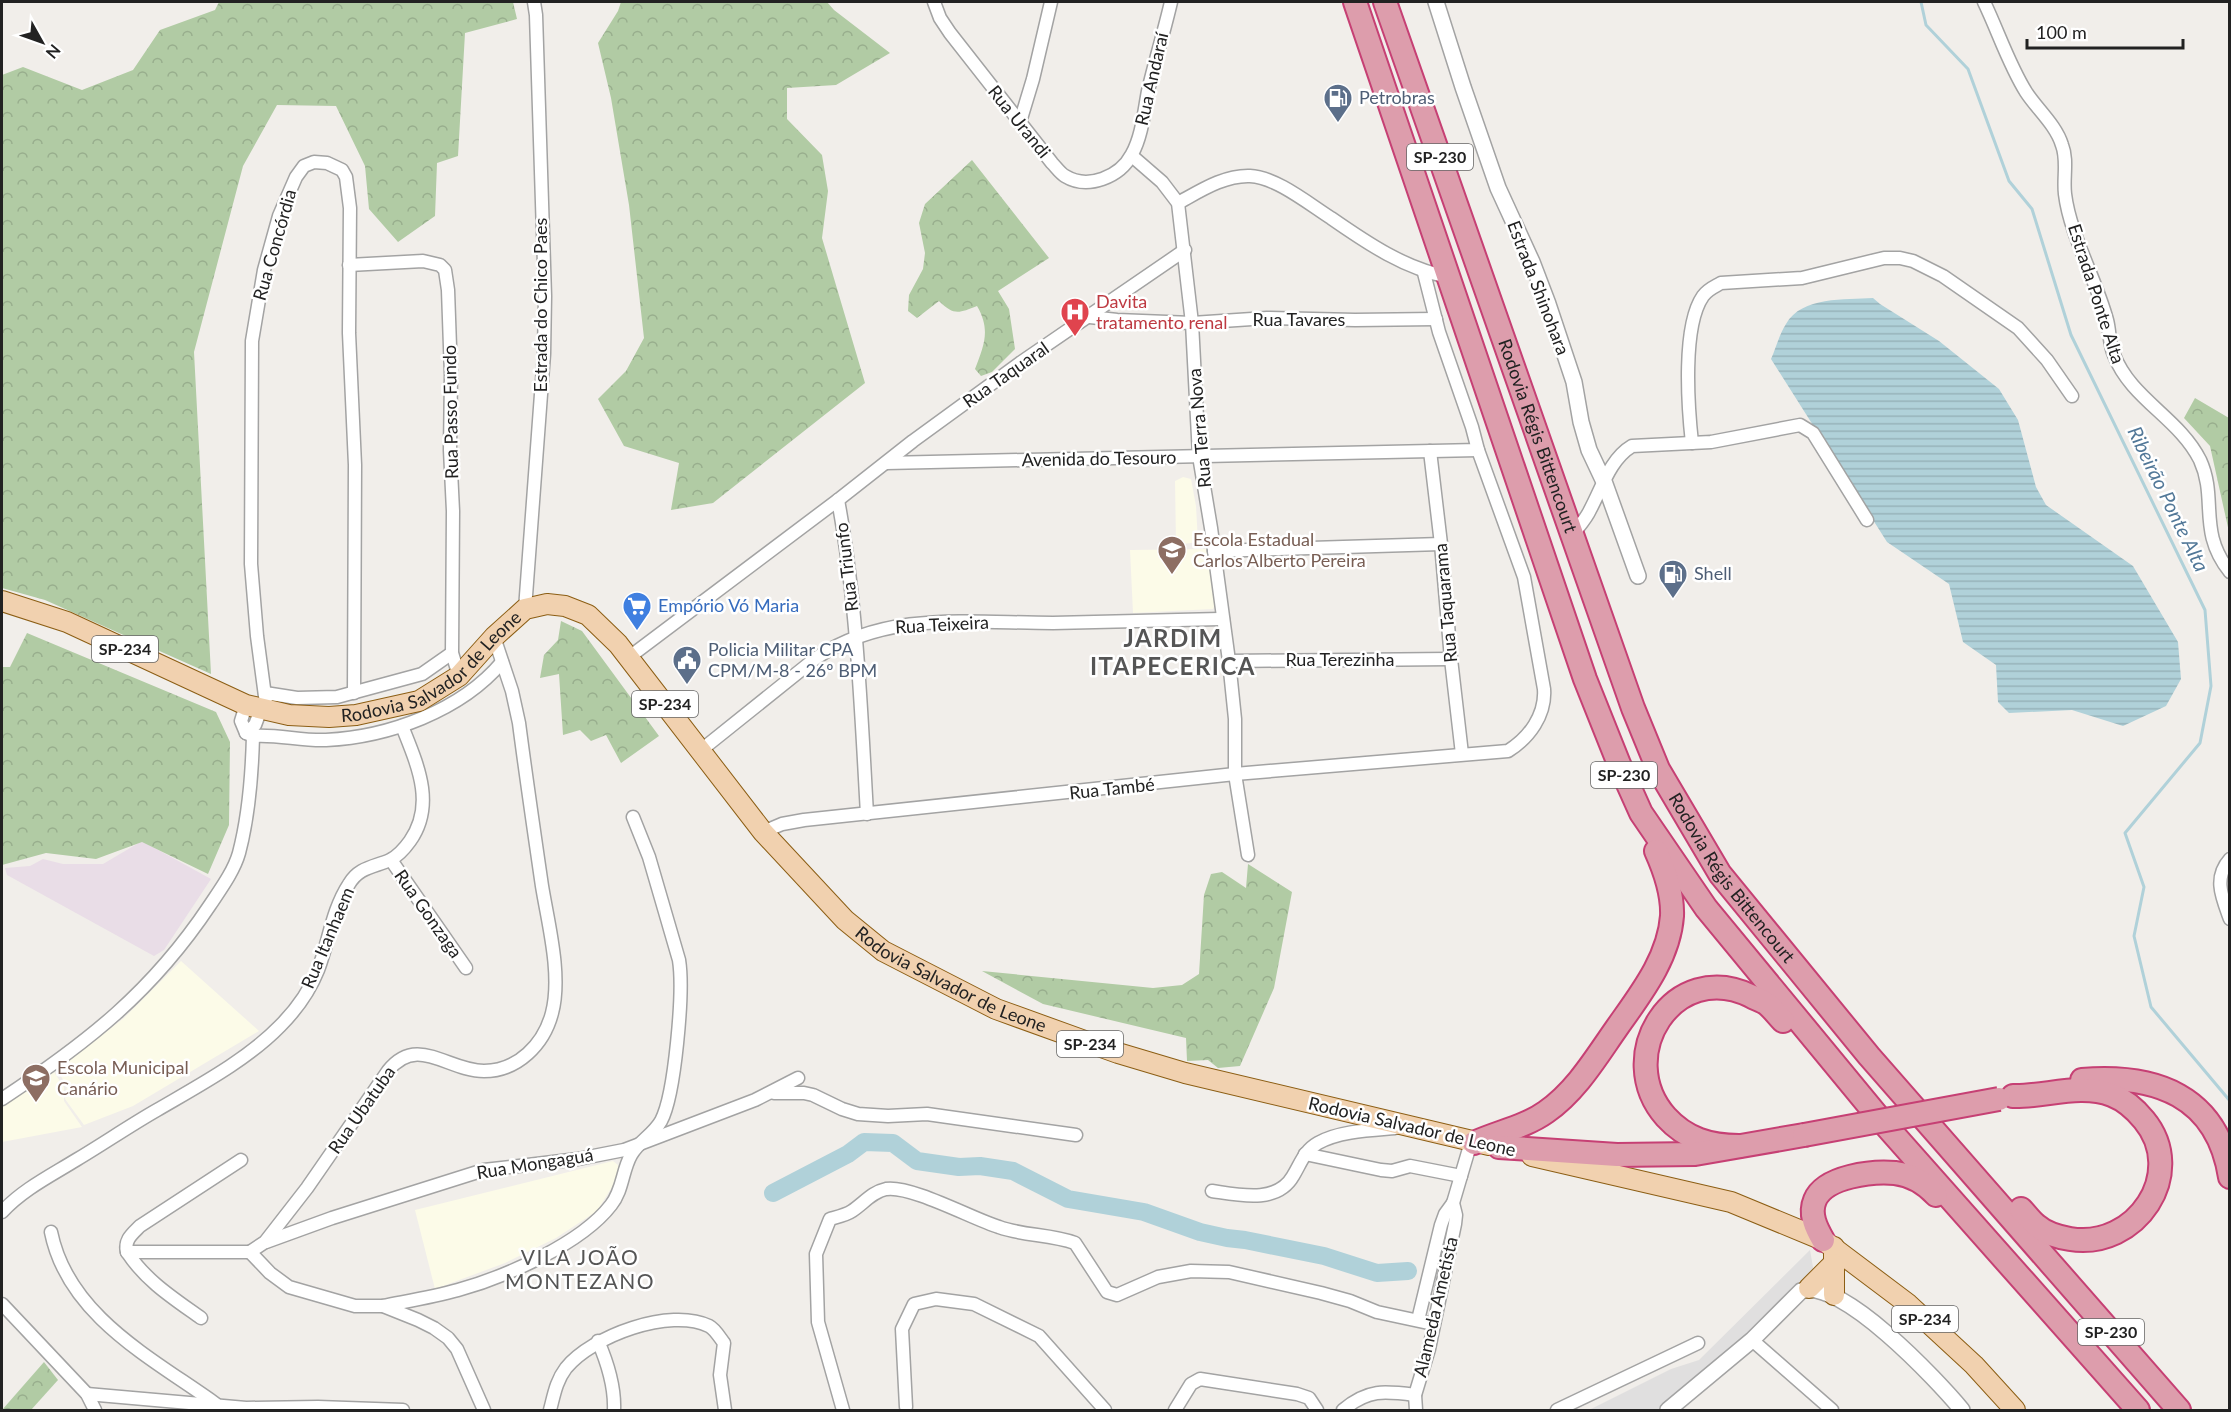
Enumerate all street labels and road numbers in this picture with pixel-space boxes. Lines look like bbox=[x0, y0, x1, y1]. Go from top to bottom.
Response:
street label: Rua Andaraí bbox=[1130, 29, 1173, 127]
street label: Rua Urandi bbox=[984, 81, 1056, 162]
road number: SP-230 bbox=[1407, 144, 1473, 170]
street label: Rua Concórdia bbox=[248, 187, 300, 303]
street label: Estrada do Chico Paes bbox=[529, 217, 551, 392]
street label: Estrada Shinohara bbox=[1503, 217, 1575, 358]
street label: Estrada Ponte Alta bbox=[2064, 221, 2130, 366]
street label: Rua Tavares bbox=[1253, 308, 1346, 330]
street label: Rua Taquaral bbox=[958, 336, 1053, 412]
street label: Rodovia Régis Bittencourt bbox=[1494, 336, 1583, 536]
street label: Rua Passo Fundo bbox=[438, 345, 462, 479]
street label: Rua Terra Nova bbox=[1183, 367, 1215, 489]
street label: Avenida do Tesouro bbox=[1021, 446, 1177, 470]
street label: Rua Triunfo bbox=[830, 521, 862, 613]
street label: Rua Taquarama bbox=[1429, 543, 1461, 664]
street label: Rodovia Salvador de Leone bbox=[340, 606, 525, 726]
street label: Rua Teixeira bbox=[894, 611, 989, 637]
road number: SP-234 bbox=[92, 636, 158, 662]
street label: Rua Terezinha bbox=[1285, 648, 1395, 670]
road number: SP-234 bbox=[632, 691, 698, 717]
road number: SP-230 bbox=[1591, 762, 1657, 788]
street label: Rua També bbox=[1068, 773, 1156, 803]
street label: Rodovia Régis Bittencourt bbox=[1665, 789, 1800, 967]
street label: Rua Gonzaga bbox=[390, 865, 467, 962]
street label: Rua Itanhaem bbox=[296, 884, 358, 992]
street label: Rodovia Salvador de Leone bbox=[851, 921, 1049, 1036]
road number: SP-234 bbox=[1057, 1031, 1123, 1057]
street label: Rua Ubatuba bbox=[323, 1061, 399, 1158]
street label: Rodovia Salvador de Leone bbox=[1306, 1091, 1518, 1161]
street label: Rua Mongaguá bbox=[475, 1143, 595, 1183]
street label: Alameda Ametista bbox=[1408, 1234, 1462, 1379]
road number: SP-234 bbox=[1892, 1306, 1958, 1332]
road number: SP-230 bbox=[2078, 1319, 2144, 1345]

